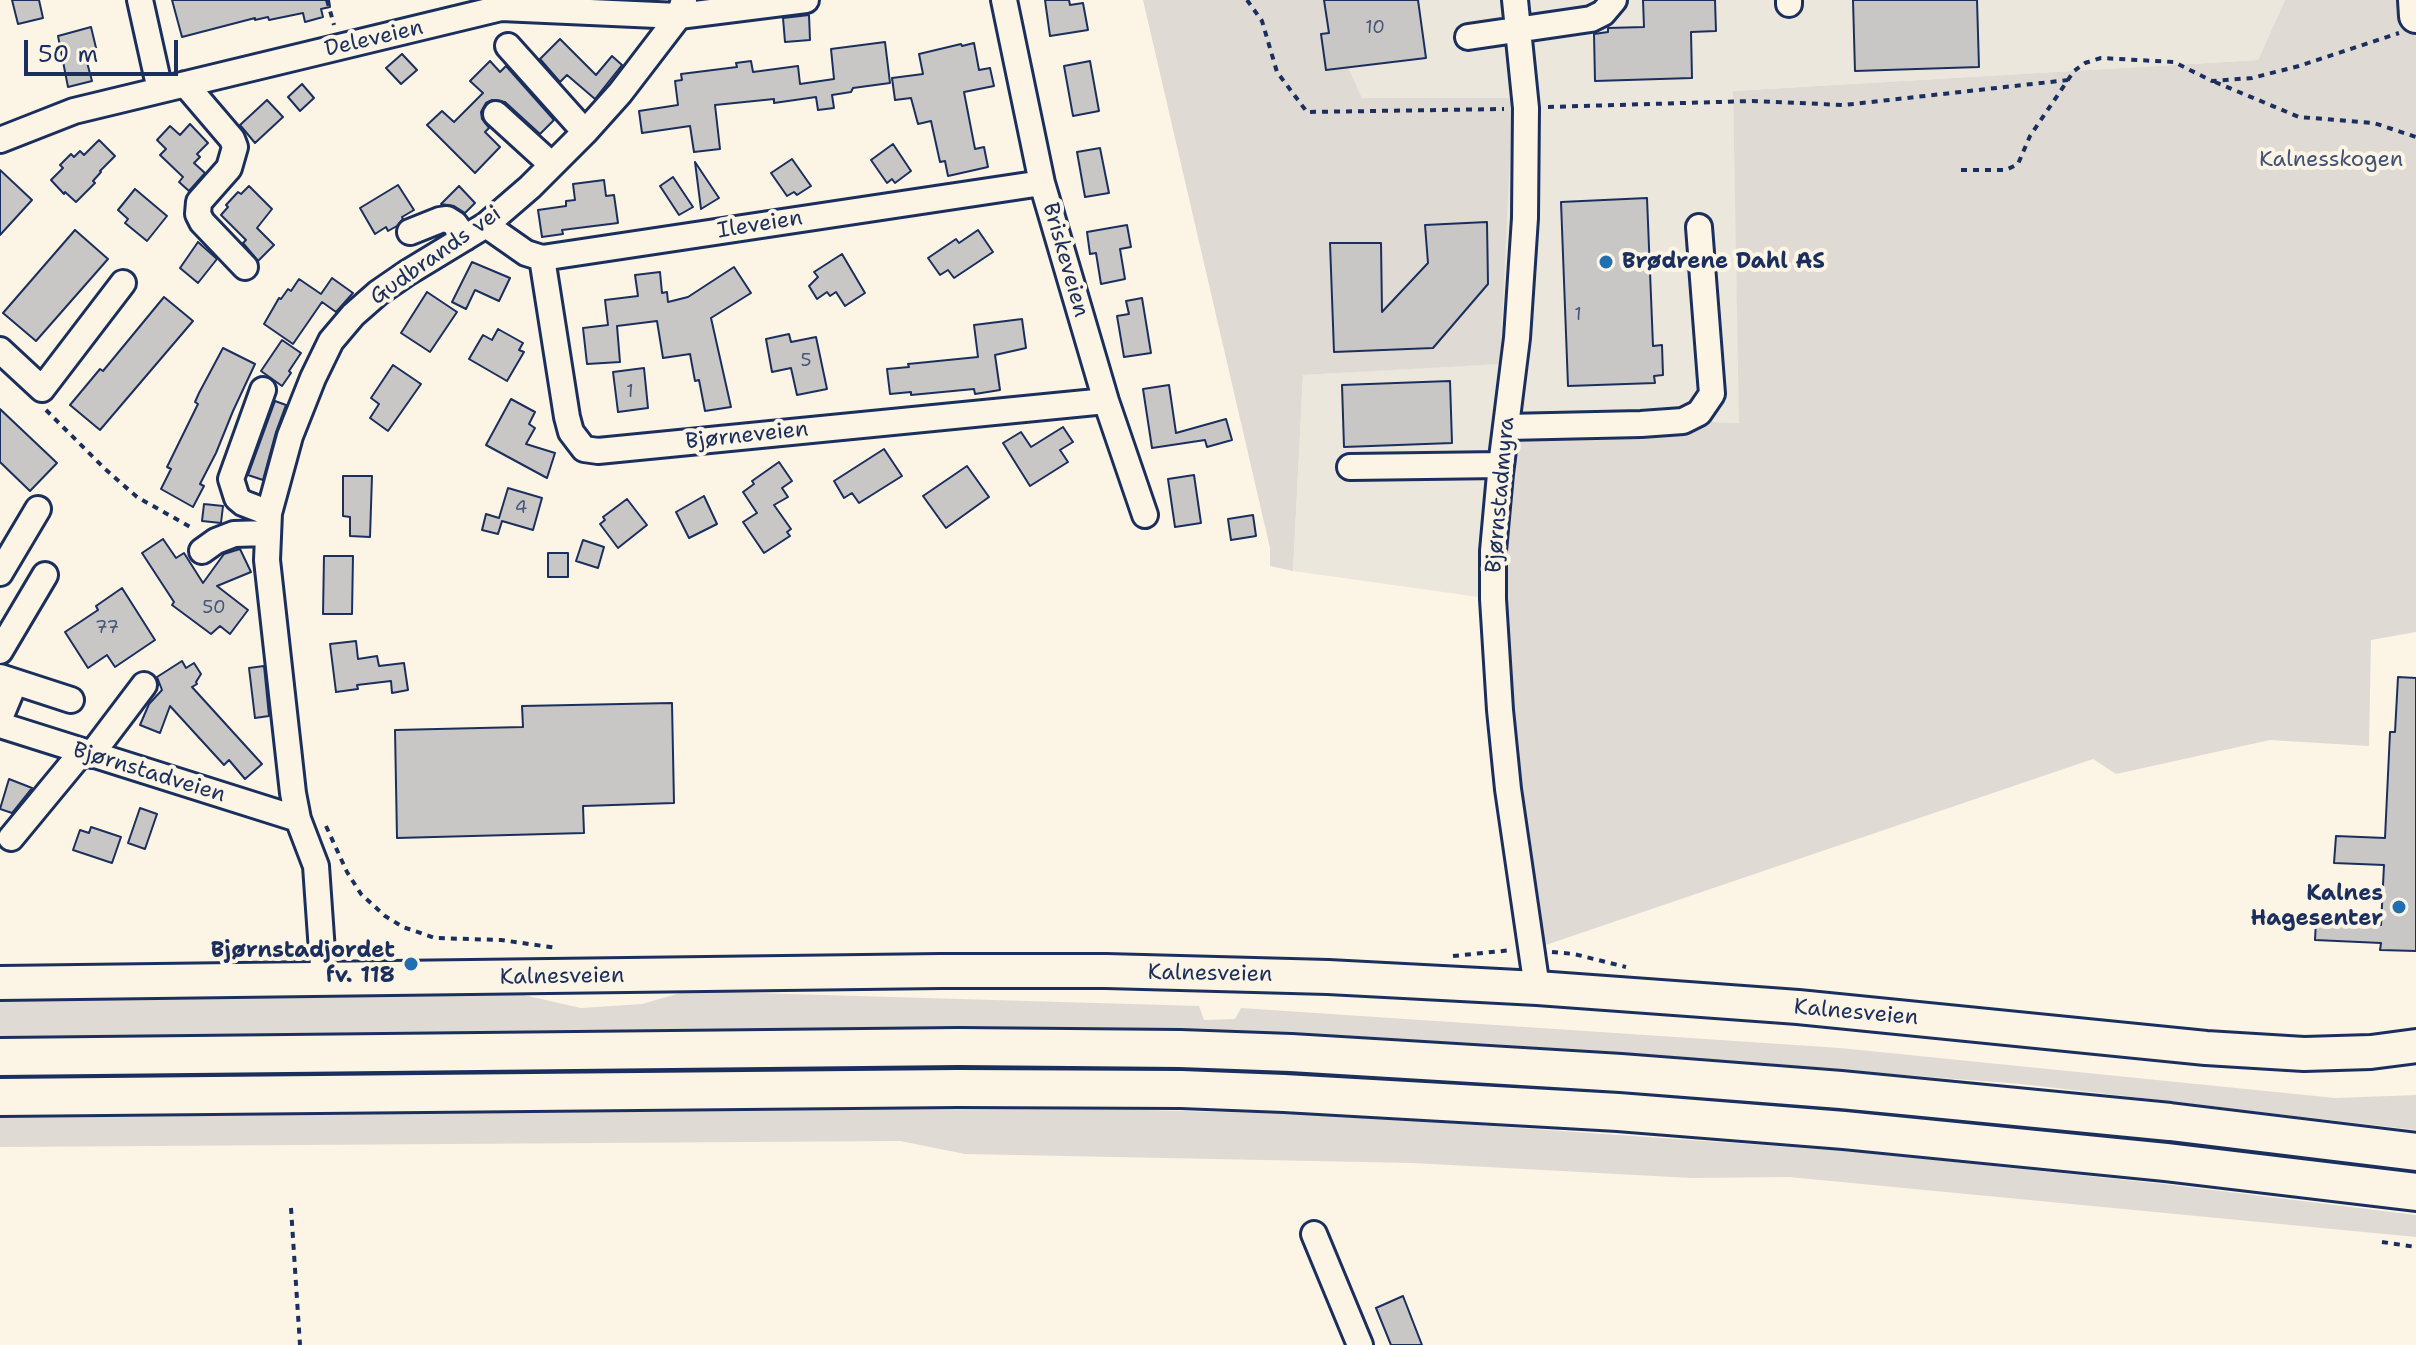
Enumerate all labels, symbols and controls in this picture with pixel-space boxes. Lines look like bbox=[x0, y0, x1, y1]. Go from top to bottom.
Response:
street label: Deleveien bbox=[322, 15, 426, 63]
house number: 10 bbox=[1365, 17, 1385, 39]
scale bar bbox=[28, 24, 182, 74]
text: 50 m bbox=[38, 38, 98, 70]
park label: Kalnesskogen bbox=[2259, 147, 2403, 173]
street label: Briskeveien bbox=[1036, 200, 1094, 320]
street label: Gudbrands vei bbox=[365, 201, 507, 311]
street label: Ileveien bbox=[716, 205, 804, 245]
place label: Brødrene Dahl AS bbox=[1622, 249, 1825, 275]
marker: Brødrene Dahl AS bbox=[1597, 253, 1615, 271]
house number: 1 bbox=[1574, 304, 1582, 326]
house number: 5 bbox=[800, 350, 812, 372]
house number: 1 bbox=[626, 381, 634, 403]
street label: Bjørneveien bbox=[684, 416, 810, 456]
street label: Bjørnstadmyra bbox=[1481, 416, 1521, 574]
house number: 4 bbox=[515, 497, 527, 519]
house number: 50 bbox=[202, 597, 226, 619]
house number: 77 bbox=[95, 617, 119, 639]
street label: Bjørnstadveien bbox=[70, 737, 228, 809]
place label: Kalnes Hagesenter bbox=[2251, 881, 2383, 932]
marker: Kalnes Hagesenter bbox=[2390, 898, 2408, 916]
place label: Bjørnstadjordet fv. 118 bbox=[211, 938, 395, 990]
marker: Bjørnstadjordet fv. 118 bbox=[402, 955, 420, 973]
street label: Kalnesveien bbox=[1147, 960, 1273, 988]
street label: Kalnesveien bbox=[499, 963, 625, 991]
street label: Kalnesveien bbox=[1793, 994, 1919, 1032]

